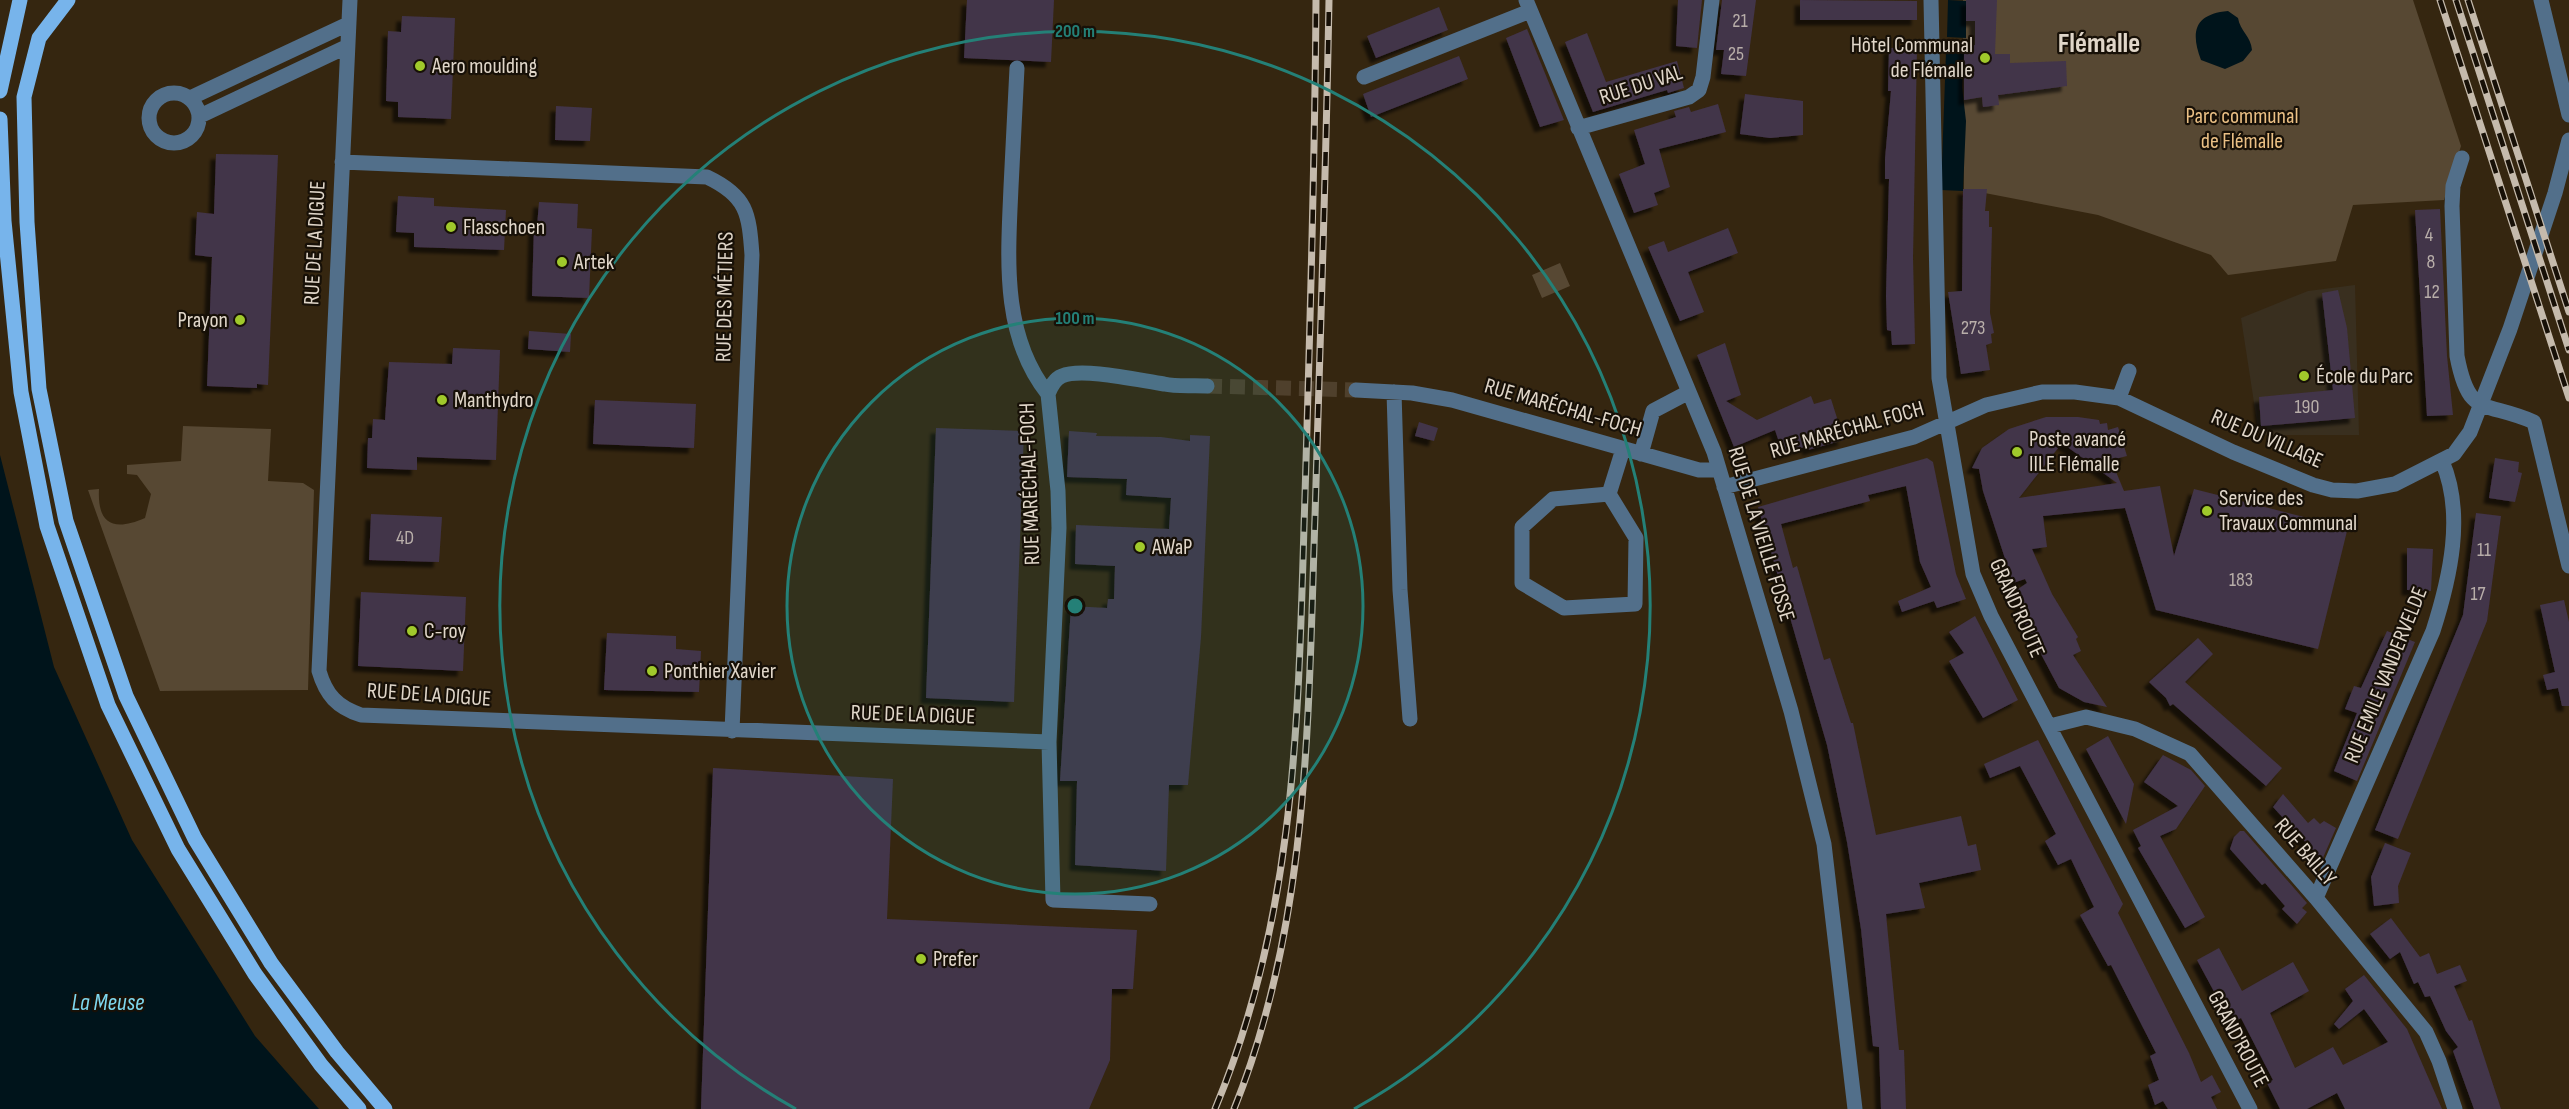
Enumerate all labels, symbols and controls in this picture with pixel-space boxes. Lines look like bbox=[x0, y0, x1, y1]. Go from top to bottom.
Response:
house number: 21 bbox=[1732, 9, 1748, 33]
text: 200 m bbox=[1055, 21, 1095, 42]
district label: Flémalle bbox=[2058, 27, 2140, 60]
place label: Hôtel Communal de Flémalle bbox=[1851, 32, 1973, 84]
house number: 25 bbox=[1728, 42, 1744, 66]
marker: Hôtel Communal de Flémalle bbox=[1978, 51, 1992, 65]
place label: Aero moulding bbox=[431, 53, 537, 80]
marker: Aero moulding bbox=[413, 59, 427, 73]
street label: RUE DU VAL bbox=[1596, 59, 1686, 111]
park label: Parc communal de Flémalle bbox=[2186, 103, 2299, 155]
street label: RUE DE LA DIGUE bbox=[298, 180, 332, 306]
place label: Flasschoen bbox=[463, 214, 545, 241]
marker: Flasschoen bbox=[444, 220, 458, 234]
house number: 4 bbox=[2425, 223, 2433, 247]
street label: RUE DES MÉTIERS bbox=[710, 232, 740, 362]
place label: Artek bbox=[573, 249, 615, 276]
house number: 8 bbox=[2427, 250, 2435, 274]
marker: Artek bbox=[555, 255, 569, 269]
house number: 12 bbox=[2424, 280, 2440, 304]
place label: Prayon bbox=[178, 307, 228, 334]
text: 100 m bbox=[1056, 308, 1095, 329]
marker: Prayon bbox=[233, 313, 247, 327]
house number: 273 bbox=[1961, 316, 1985, 340]
place label: École du Parc bbox=[2316, 363, 2413, 390]
marker: École du Parc bbox=[2297, 369, 2311, 383]
street label: RUE MARÉCHAL-FOCH bbox=[1481, 373, 1645, 443]
place label: Manthydro bbox=[454, 387, 534, 414]
marker: Manthydro bbox=[435, 393, 449, 407]
street label: RUE MARÉCHAL FOCH bbox=[1767, 395, 1927, 465]
house number: 190 bbox=[2295, 395, 2319, 419]
street label: RUE MARÉCHAL-FOCH bbox=[1014, 402, 1046, 566]
street label: RUE DU VILLAGE bbox=[2207, 403, 2327, 475]
place label: Poste avancé IILE Flémalle bbox=[2029, 426, 2126, 478]
street label: RUE DE LA VIEILLE FOSSE bbox=[1722, 443, 1800, 625]
marker: Poste avancé IILE Flémalle bbox=[2010, 445, 2024, 459]
place label: Service des Travaux Communal bbox=[2219, 485, 2357, 537]
marker: Service des Travaux Communal bbox=[2200, 504, 2214, 518]
house number: 4D bbox=[396, 526, 414, 550]
place label: AWaP bbox=[1151, 534, 1192, 561]
house number: 11 bbox=[2477, 538, 2491, 562]
marker: AWaP bbox=[1133, 540, 1147, 554]
street label: GRAND'ROUTE bbox=[1983, 554, 2051, 662]
house number: 183 bbox=[2229, 568, 2253, 592]
house number: 17 bbox=[2471, 582, 2485, 606]
street label: RUE EMILE VANDERVELDE bbox=[2338, 583, 2434, 767]
centre of rings bbox=[1065, 596, 1085, 616]
place label: C-roy bbox=[424, 618, 467, 645]
marker: C-roy bbox=[405, 624, 419, 638]
place label: Ponthier Xavier bbox=[664, 658, 776, 685]
marker: Ponthier Xavier bbox=[645, 664, 659, 678]
street label: RUE DE LA DIGUE bbox=[366, 677, 492, 713]
street label: RUE DE LA DIGUE bbox=[850, 699, 976, 731]
street label: RUE BAILLY bbox=[2268, 813, 2342, 891]
place label: Prefer bbox=[933, 946, 978, 973]
marker: Prefer bbox=[914, 952, 928, 966]
street label: GRAND'ROUTE bbox=[2201, 986, 2275, 1092]
water label: La Meuse bbox=[72, 988, 144, 1017]

